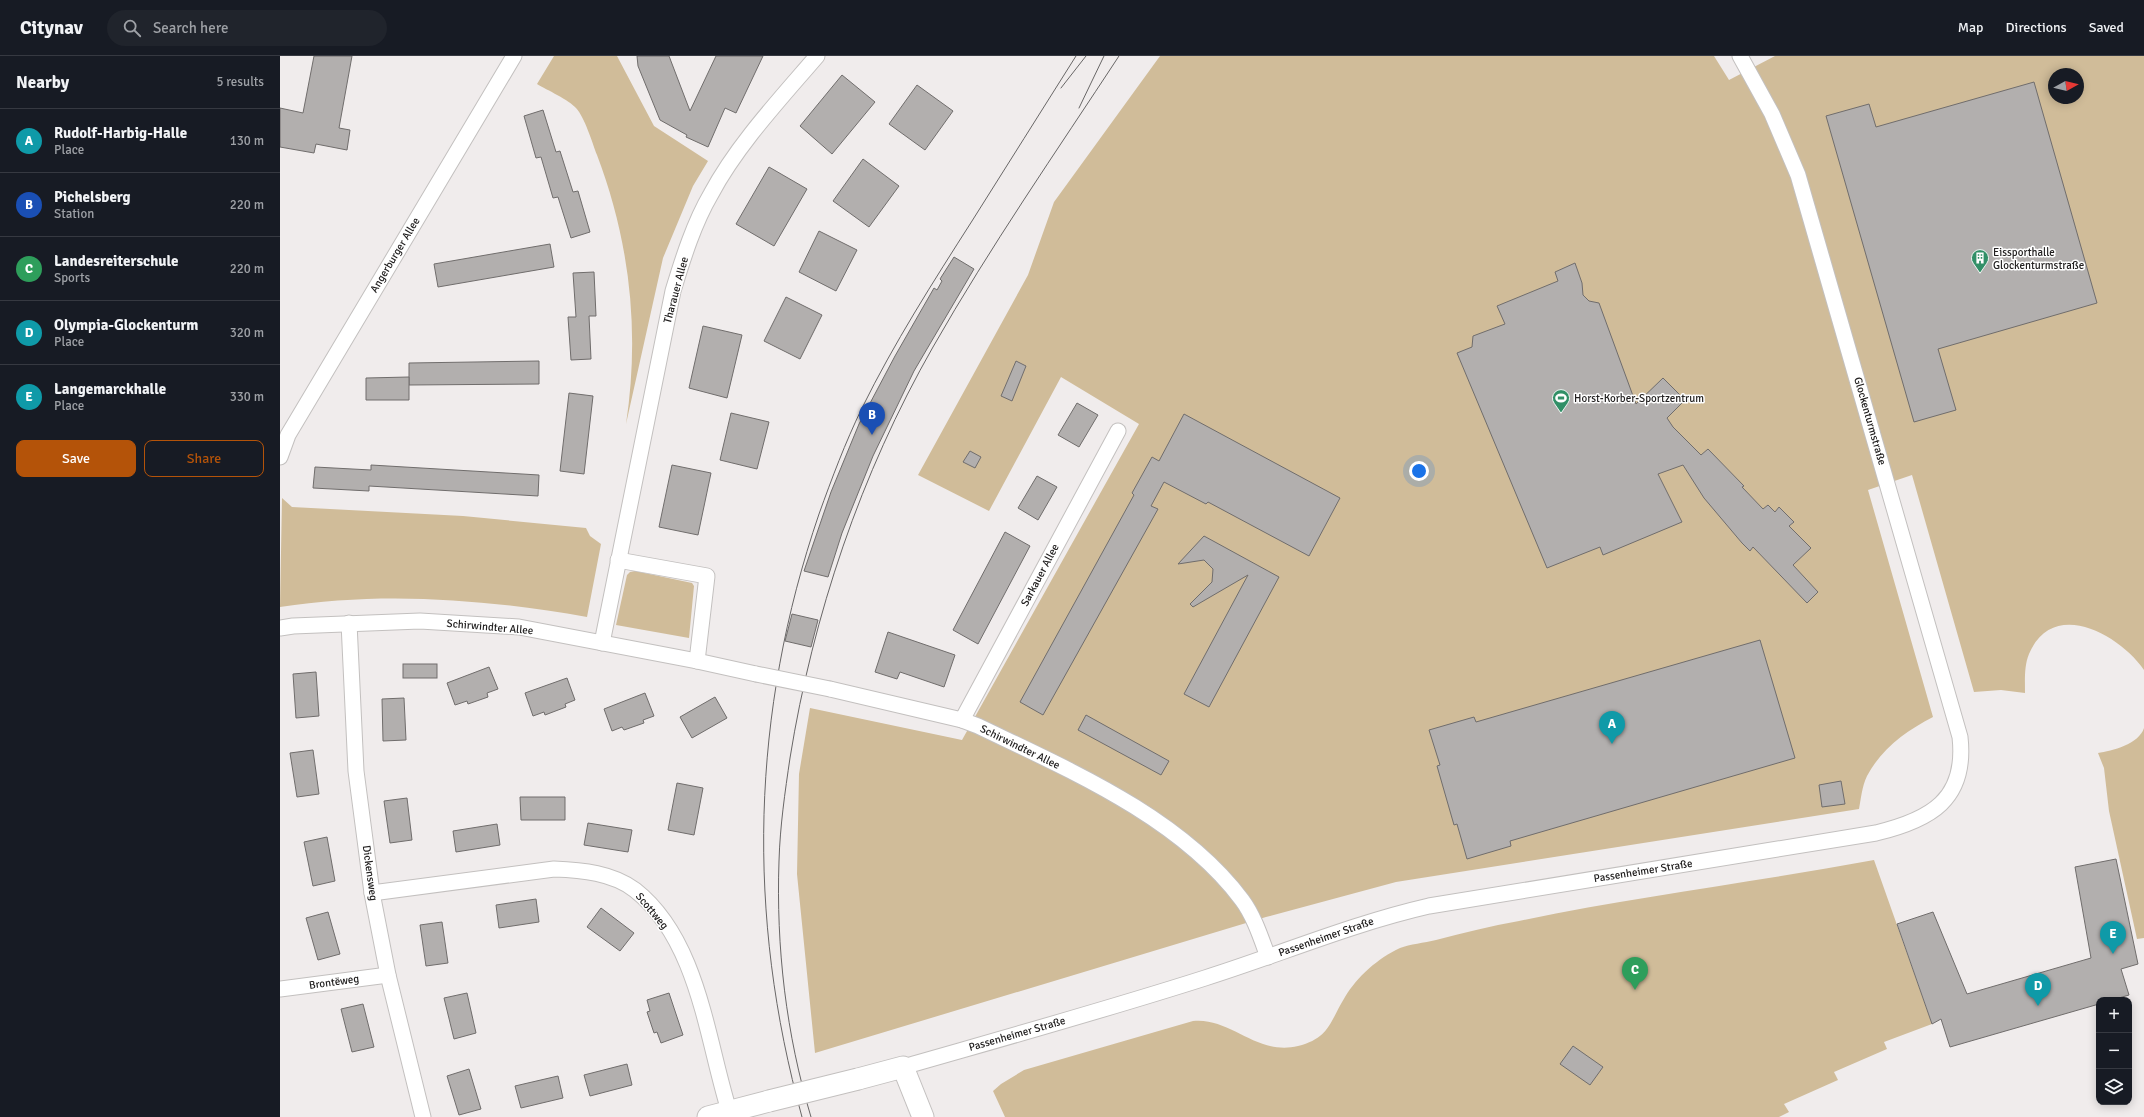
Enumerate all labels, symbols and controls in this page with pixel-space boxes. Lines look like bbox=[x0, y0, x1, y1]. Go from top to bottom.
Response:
search box bbox=[107, 10, 387, 46]
text: Citynav bbox=[20, 16, 83, 40]
icon: search bbox=[121, 17, 143, 39]
text: Search here bbox=[153, 19, 229, 37]
text: Map bbox=[1958, 19, 1984, 36]
text: Directions bbox=[2006, 19, 2067, 36]
text: Saved bbox=[2089, 19, 2124, 36]
north arrow bbox=[2048, 68, 2084, 104]
text: Nearby bbox=[16, 72, 69, 93]
text: 5 results bbox=[216, 74, 264, 90]
text: Rudolf-Harbig-Halle bbox=[54, 124, 187, 142]
text: A bbox=[25, 133, 33, 149]
text: 130 m bbox=[230, 133, 264, 149]
text: Place bbox=[54, 142, 84, 158]
text: Pichelsberg bbox=[54, 188, 131, 206]
text: B bbox=[25, 197, 33, 213]
text: 220 m bbox=[230, 197, 264, 213]
text: Station bbox=[54, 206, 94, 222]
street label: Angerburger Allee bbox=[367, 215, 423, 295]
place label: Eissporthalle Glockenturmstraße bbox=[1993, 246, 2084, 272]
building icon: Eissporthalle Glockenturmstraße bbox=[1970, 248, 1990, 273]
text: Landesreiterschule bbox=[54, 252, 179, 270]
street label: Tharauer Allee bbox=[661, 255, 691, 325]
text: C bbox=[25, 261, 33, 277]
text: 220 m bbox=[230, 261, 264, 277]
text: Sports bbox=[54, 270, 90, 286]
text: Olympia-Glockenturm bbox=[54, 316, 198, 334]
text: D bbox=[25, 325, 33, 341]
text: 320 m bbox=[230, 325, 264, 341]
text: Place bbox=[54, 334, 84, 350]
street label: Glockenturmstraße bbox=[1851, 375, 1889, 467]
text: Langemarckhalle bbox=[54, 380, 166, 398]
sports icon: Horst-Korber-Sportzentrum bbox=[1551, 388, 1571, 413]
text: E bbox=[25, 389, 33, 405]
text: 330 m bbox=[230, 389, 264, 405]
place label: Horst-Korber-Sportzentrum bbox=[1574, 392, 1704, 405]
text: Place bbox=[54, 398, 84, 414]
pin: B bbox=[859, 402, 885, 435]
button: Save bbox=[16, 440, 136, 477]
button: Share bbox=[144, 440, 264, 477]
your location bbox=[1409, 461, 1429, 481]
street label: Sarkauer Allee bbox=[1018, 542, 1062, 608]
street label: Schirwindter Allee bbox=[446, 617, 534, 637]
pin: A bbox=[1599, 711, 1625, 744]
street label: Schirwindter Allee bbox=[978, 722, 1062, 772]
street label: Dickensweg bbox=[360, 844, 380, 902]
street label: Passenheimer Straße bbox=[1593, 857, 1693, 885]
street label: Scottweg bbox=[633, 890, 671, 932]
street label: Passenheimer Straße bbox=[1277, 915, 1375, 959]
pin: E bbox=[2100, 921, 2126, 954]
pin: C bbox=[1622, 957, 1648, 990]
street label: Brontëweg bbox=[308, 972, 360, 992]
pin: D bbox=[2025, 973, 2051, 1006]
map controls bbox=[2096, 997, 2132, 1105]
button: + bbox=[2096, 997, 2132, 1033]
street label: Passenheimer Straße bbox=[967, 1014, 1067, 1054]
button: − bbox=[2096, 1033, 2132, 1069]
button: layers bbox=[2096, 1069, 2132, 1105]

